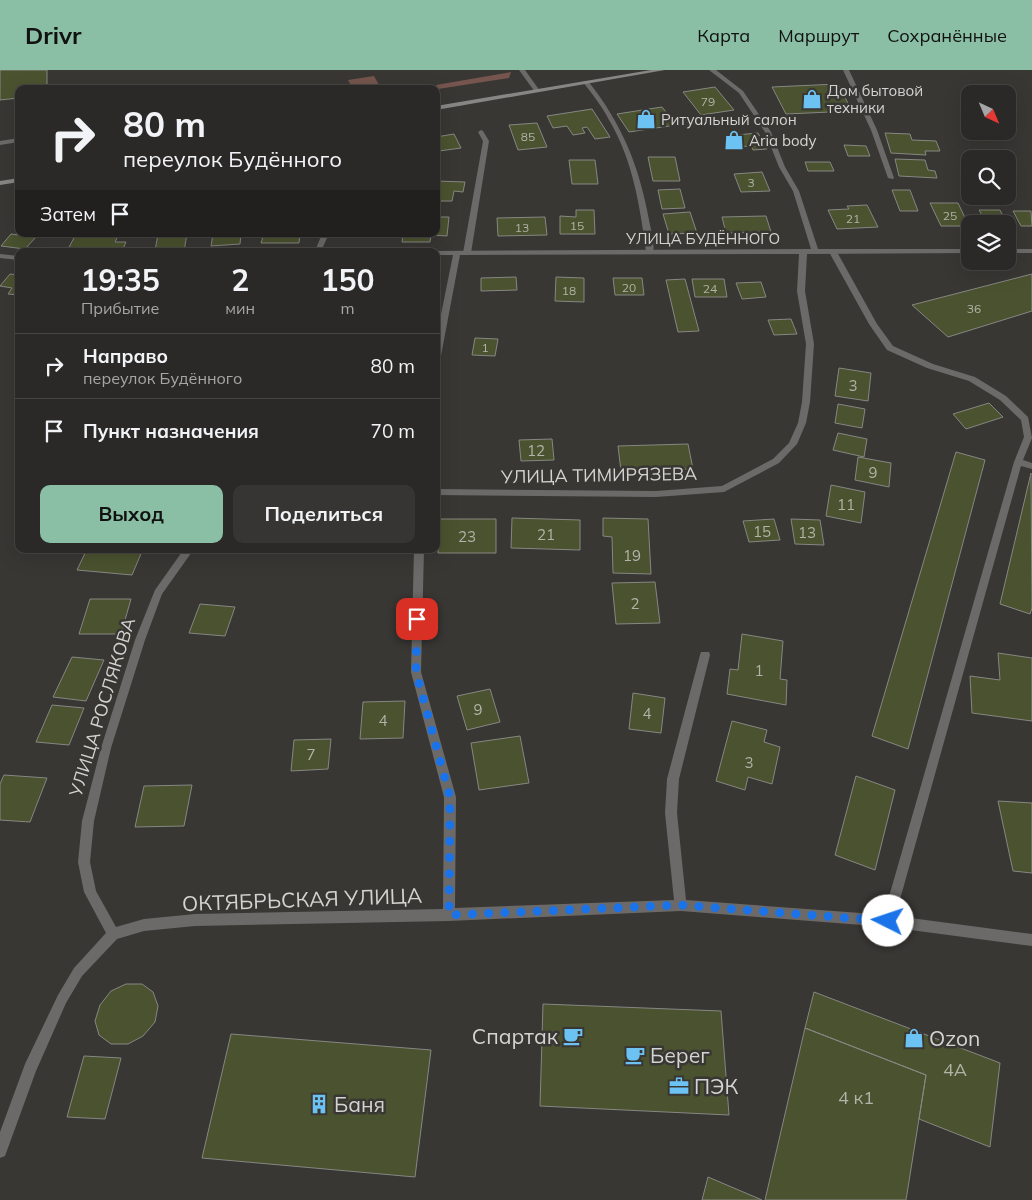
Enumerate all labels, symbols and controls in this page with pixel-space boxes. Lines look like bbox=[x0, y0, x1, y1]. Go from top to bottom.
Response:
text: Drivr bbox=[25, 20, 81, 50]
text: Карта bbox=[697, 24, 750, 47]
text: Маршрут bbox=[778, 24, 859, 47]
text: Сохранённые bbox=[887, 24, 1007, 47]
place label: Дом бытовой техники bbox=[827, 81, 923, 117]
north arrow bbox=[961, 85, 1016, 140]
map controls bbox=[961, 85, 1016, 270]
shop icon: Дом бытовой техники bbox=[801, 88, 823, 110]
house number: 79 bbox=[701, 94, 715, 109]
text: 80 m bbox=[123, 102, 206, 146]
icon: right bbox=[40, 105, 105, 170]
shop icon: Ритуальный салон bbox=[635, 108, 657, 130]
place label: Ритуальный салон bbox=[661, 110, 797, 129]
house number: 85 bbox=[521, 129, 535, 144]
shop icon: Aria body bbox=[723, 129, 745, 151]
place label: Aria body bbox=[749, 131, 817, 150]
text: переулок Будённого bbox=[123, 145, 342, 173]
button: search bbox=[961, 150, 1016, 205]
house number: 3 bbox=[747, 175, 755, 190]
icon: arrive bbox=[106, 200, 134, 228]
text: Затем bbox=[40, 202, 96, 226]
house number: 25 bbox=[943, 208, 957, 223]
house number: 21 bbox=[846, 211, 860, 226]
button: layers bbox=[961, 215, 1016, 270]
house number: 15 bbox=[570, 218, 584, 233]
house number: 13 bbox=[515, 220, 529, 235]
street label: УЛИЦА БУДЁННОГО bbox=[625, 229, 780, 248]
text: 19:35 bbox=[80, 261, 160, 299]
text: 2 bbox=[231, 261, 249, 299]
text: 150 bbox=[321, 261, 375, 299]
house number: 20 bbox=[622, 280, 636, 295]
house number: 24 bbox=[703, 281, 717, 296]
house number: 18 bbox=[562, 283, 576, 298]
text: Прибытие bbox=[81, 298, 159, 318]
text: мин bbox=[225, 298, 255, 318]
text: m bbox=[341, 298, 355, 318]
house number: 36 bbox=[967, 301, 981, 316]
house number: 1 bbox=[481, 340, 489, 355]
text: Направо bbox=[83, 344, 168, 368]
icon: right bbox=[40, 352, 68, 380]
text: 80 m bbox=[371, 354, 415, 378]
text: переулок Будённого bbox=[83, 368, 242, 388]
house number: 3 bbox=[848, 376, 858, 395]
icon: arrive bbox=[40, 417, 68, 445]
text: Пункт назначения bbox=[83, 419, 259, 443]
text: 70 m bbox=[371, 419, 415, 443]
house number: 12 bbox=[527, 441, 545, 460]
street label: УЛИЦА ТИМИРЯЗЕВА bbox=[500, 462, 697, 488]
house number: 9 bbox=[868, 463, 878, 482]
button: Выход bbox=[40, 485, 223, 543]
button: Поделиться bbox=[233, 485, 415, 543]
house number: 11 bbox=[837, 495, 855, 514]
house number: 15 bbox=[753, 522, 771, 541]
house number: 13 bbox=[798, 523, 816, 542]
house number: 21 bbox=[537, 525, 555, 544]
house number: 23 bbox=[458, 527, 476, 546]
house number: 19 bbox=[623, 546, 641, 565]
house number: 2 bbox=[630, 594, 640, 613]
pin bbox=[396, 598, 438, 640]
icon: arrive bbox=[403, 605, 431, 633]
street label: УЛИЦА РОСЛЯКОВА bbox=[63, 615, 140, 800]
house number: 1 bbox=[754, 661, 764, 680]
house number: 9 bbox=[473, 700, 483, 719]
house number: 4 bbox=[642, 704, 652, 723]
house number: 4 bbox=[378, 711, 388, 730]
house number: 7 bbox=[306, 745, 316, 764]
house number: 3 bbox=[744, 753, 754, 772]
street label: ОКТЯБРЬСКАЯ УЛИЦА bbox=[181, 882, 423, 916]
position arrow bbox=[861, 894, 913, 946]
place label: Спартак bbox=[472, 1023, 559, 1049]
cafe icon: Спартак bbox=[562, 1025, 584, 1047]
place label: Ozon bbox=[929, 1025, 980, 1051]
shop icon: Ozon bbox=[903, 1027, 925, 1049]
place label: Берег bbox=[650, 1042, 710, 1068]
cafe icon: Берег bbox=[624, 1044, 646, 1066]
house number: 4А bbox=[943, 1058, 967, 1081]
place label: ПЭК bbox=[694, 1073, 739, 1099]
office icon: ПЭК bbox=[668, 1075, 690, 1097]
house number: 4 к1 bbox=[838, 1086, 874, 1109]
place label: Баня bbox=[334, 1091, 385, 1117]
building icon: Баня bbox=[308, 1093, 330, 1115]

